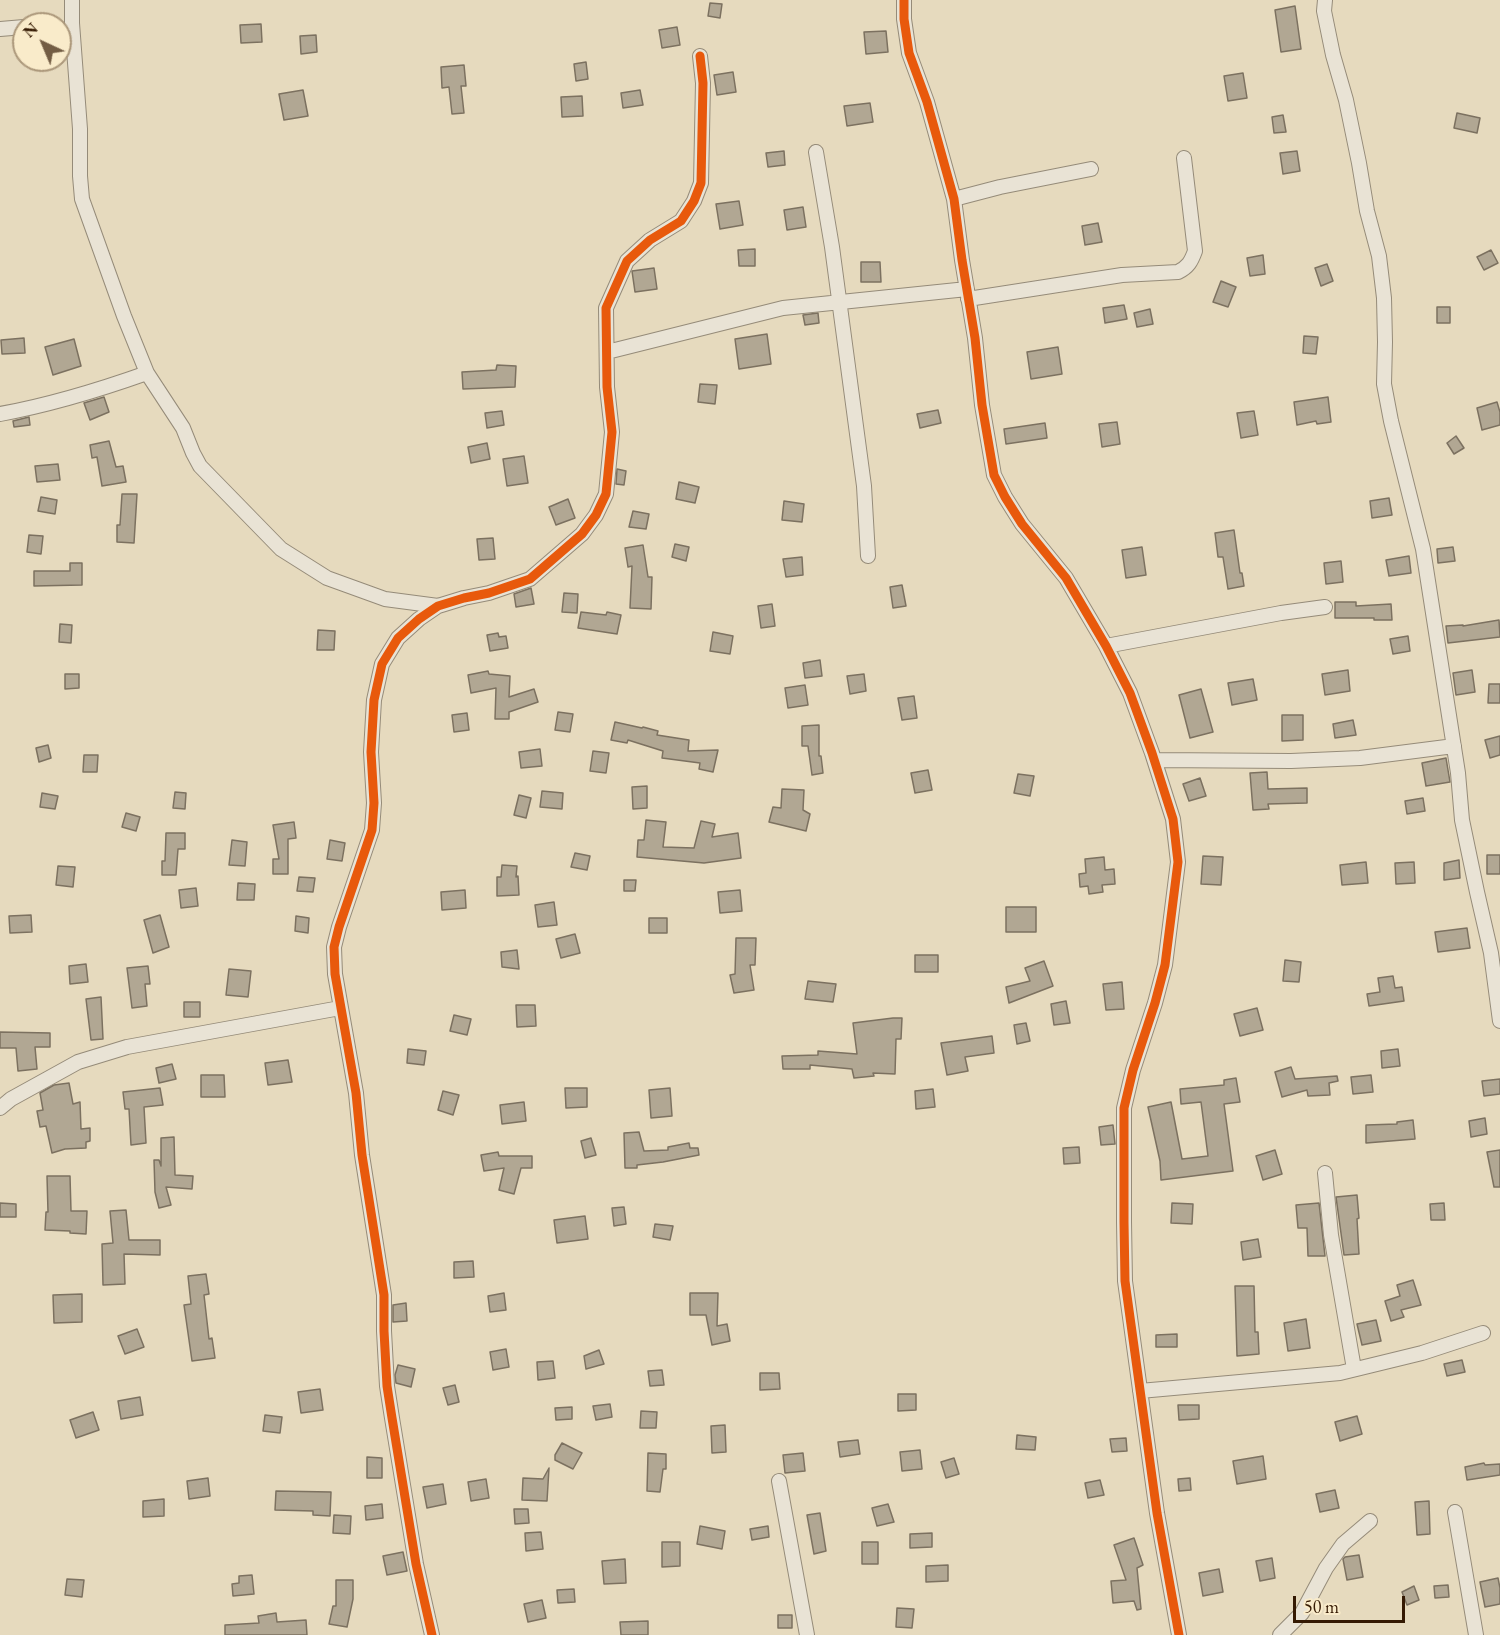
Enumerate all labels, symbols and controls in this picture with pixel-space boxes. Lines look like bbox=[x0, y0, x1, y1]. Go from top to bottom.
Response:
north arrow bbox=[12, 12, 72, 72]
text: N bbox=[19, 18, 42, 42]
scale bar bbox=[1296, 1584, 1408, 1622]
text: 50 m bbox=[1304, 1595, 1339, 1618]

